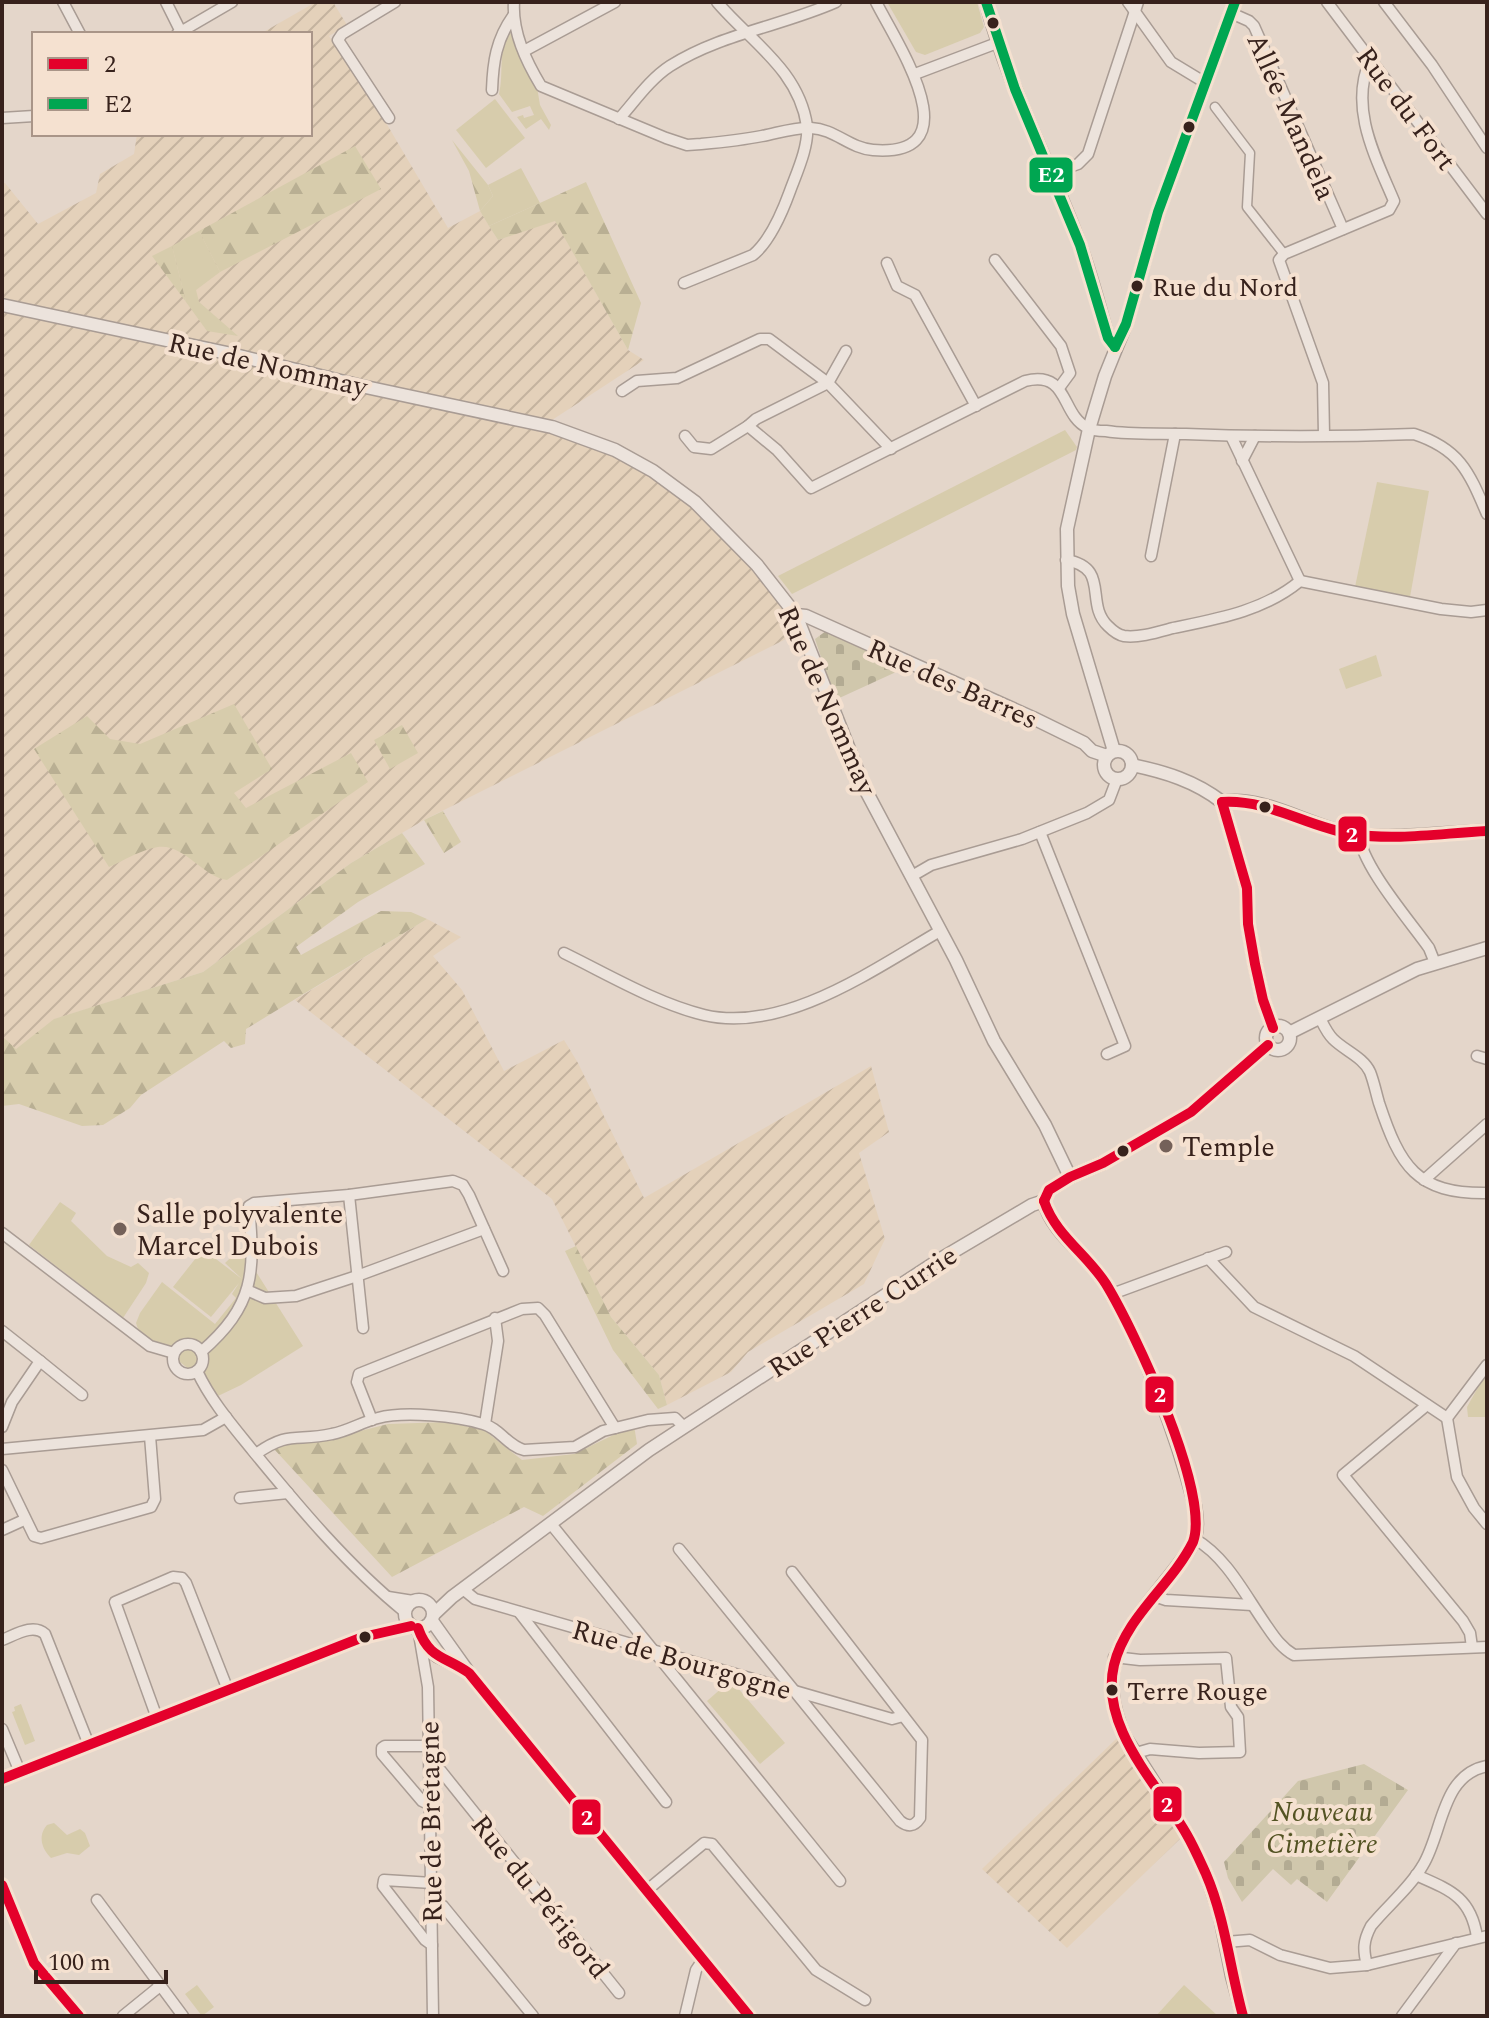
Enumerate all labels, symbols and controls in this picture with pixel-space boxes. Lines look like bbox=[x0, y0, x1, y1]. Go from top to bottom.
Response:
unlabelled marker bbox=[985, 15, 1001, 31]
street label: Allée Mandela bbox=[1235, 26, 1347, 208]
legend bbox=[32, 32, 312, 136]
street label: Rue du Fort bbox=[1345, 38, 1467, 180]
text: 2 bbox=[104, 47, 116, 83]
text: E2 bbox=[104, 87, 132, 123]
unlabelled marker bbox=[1181, 119, 1197, 135]
line badge: E2 bbox=[1028, 156, 1074, 194]
text: E2 bbox=[1037, 159, 1065, 192]
place label: Rue du Nord bbox=[1152, 268, 1298, 308]
marker: Rue du Nord bbox=[1129, 278, 1145, 294]
street label: Rue de Nommay bbox=[164, 322, 373, 410]
street label: Rue de Nommay bbox=[766, 599, 888, 804]
street label: Rue des Barres bbox=[860, 627, 1045, 741]
unlabelled marker bbox=[1257, 799, 1273, 815]
line badge: 2 bbox=[1337, 815, 1368, 853]
text: 2 bbox=[1346, 819, 1358, 852]
place label: Temple bbox=[1182, 1126, 1275, 1169]
marker: Temple bbox=[1157, 1137, 1175, 1155]
unlabelled marker bbox=[1115, 1143, 1131, 1159]
place label: Salle polyvalente Marcel Dubois bbox=[136, 1193, 343, 1268]
marker: Salle polyvalente Marcel Dubois bbox=[111, 1220, 129, 1238]
street label: Rue Pierre Currie bbox=[760, 1235, 966, 1390]
line badge: 2 bbox=[1144, 1375, 1175, 1414]
text: 2 bbox=[1154, 1379, 1166, 1412]
street label: Rue de Bourgogne bbox=[567, 1609, 796, 1712]
unlabelled marker bbox=[357, 1629, 373, 1645]
place label: Terre Rouge bbox=[1127, 1672, 1268, 1712]
marker: Terre Rouge bbox=[1104, 1682, 1120, 1698]
street label: Rue de Bretagne bbox=[408, 1720, 455, 1924]
line badge: 2 bbox=[1152, 1785, 1183, 1823]
text: 2 bbox=[1161, 1789, 1173, 1822]
park label: Nouveau Cimetière bbox=[1266, 1791, 1378, 1866]
line badge: 2 bbox=[571, 1798, 602, 1836]
text: 2 bbox=[581, 1802, 593, 1835]
street label: Rue du Périgord bbox=[460, 1805, 620, 1988]
scale bar bbox=[36, 1934, 166, 1984]
text: 100 m bbox=[48, 1945, 111, 1981]

